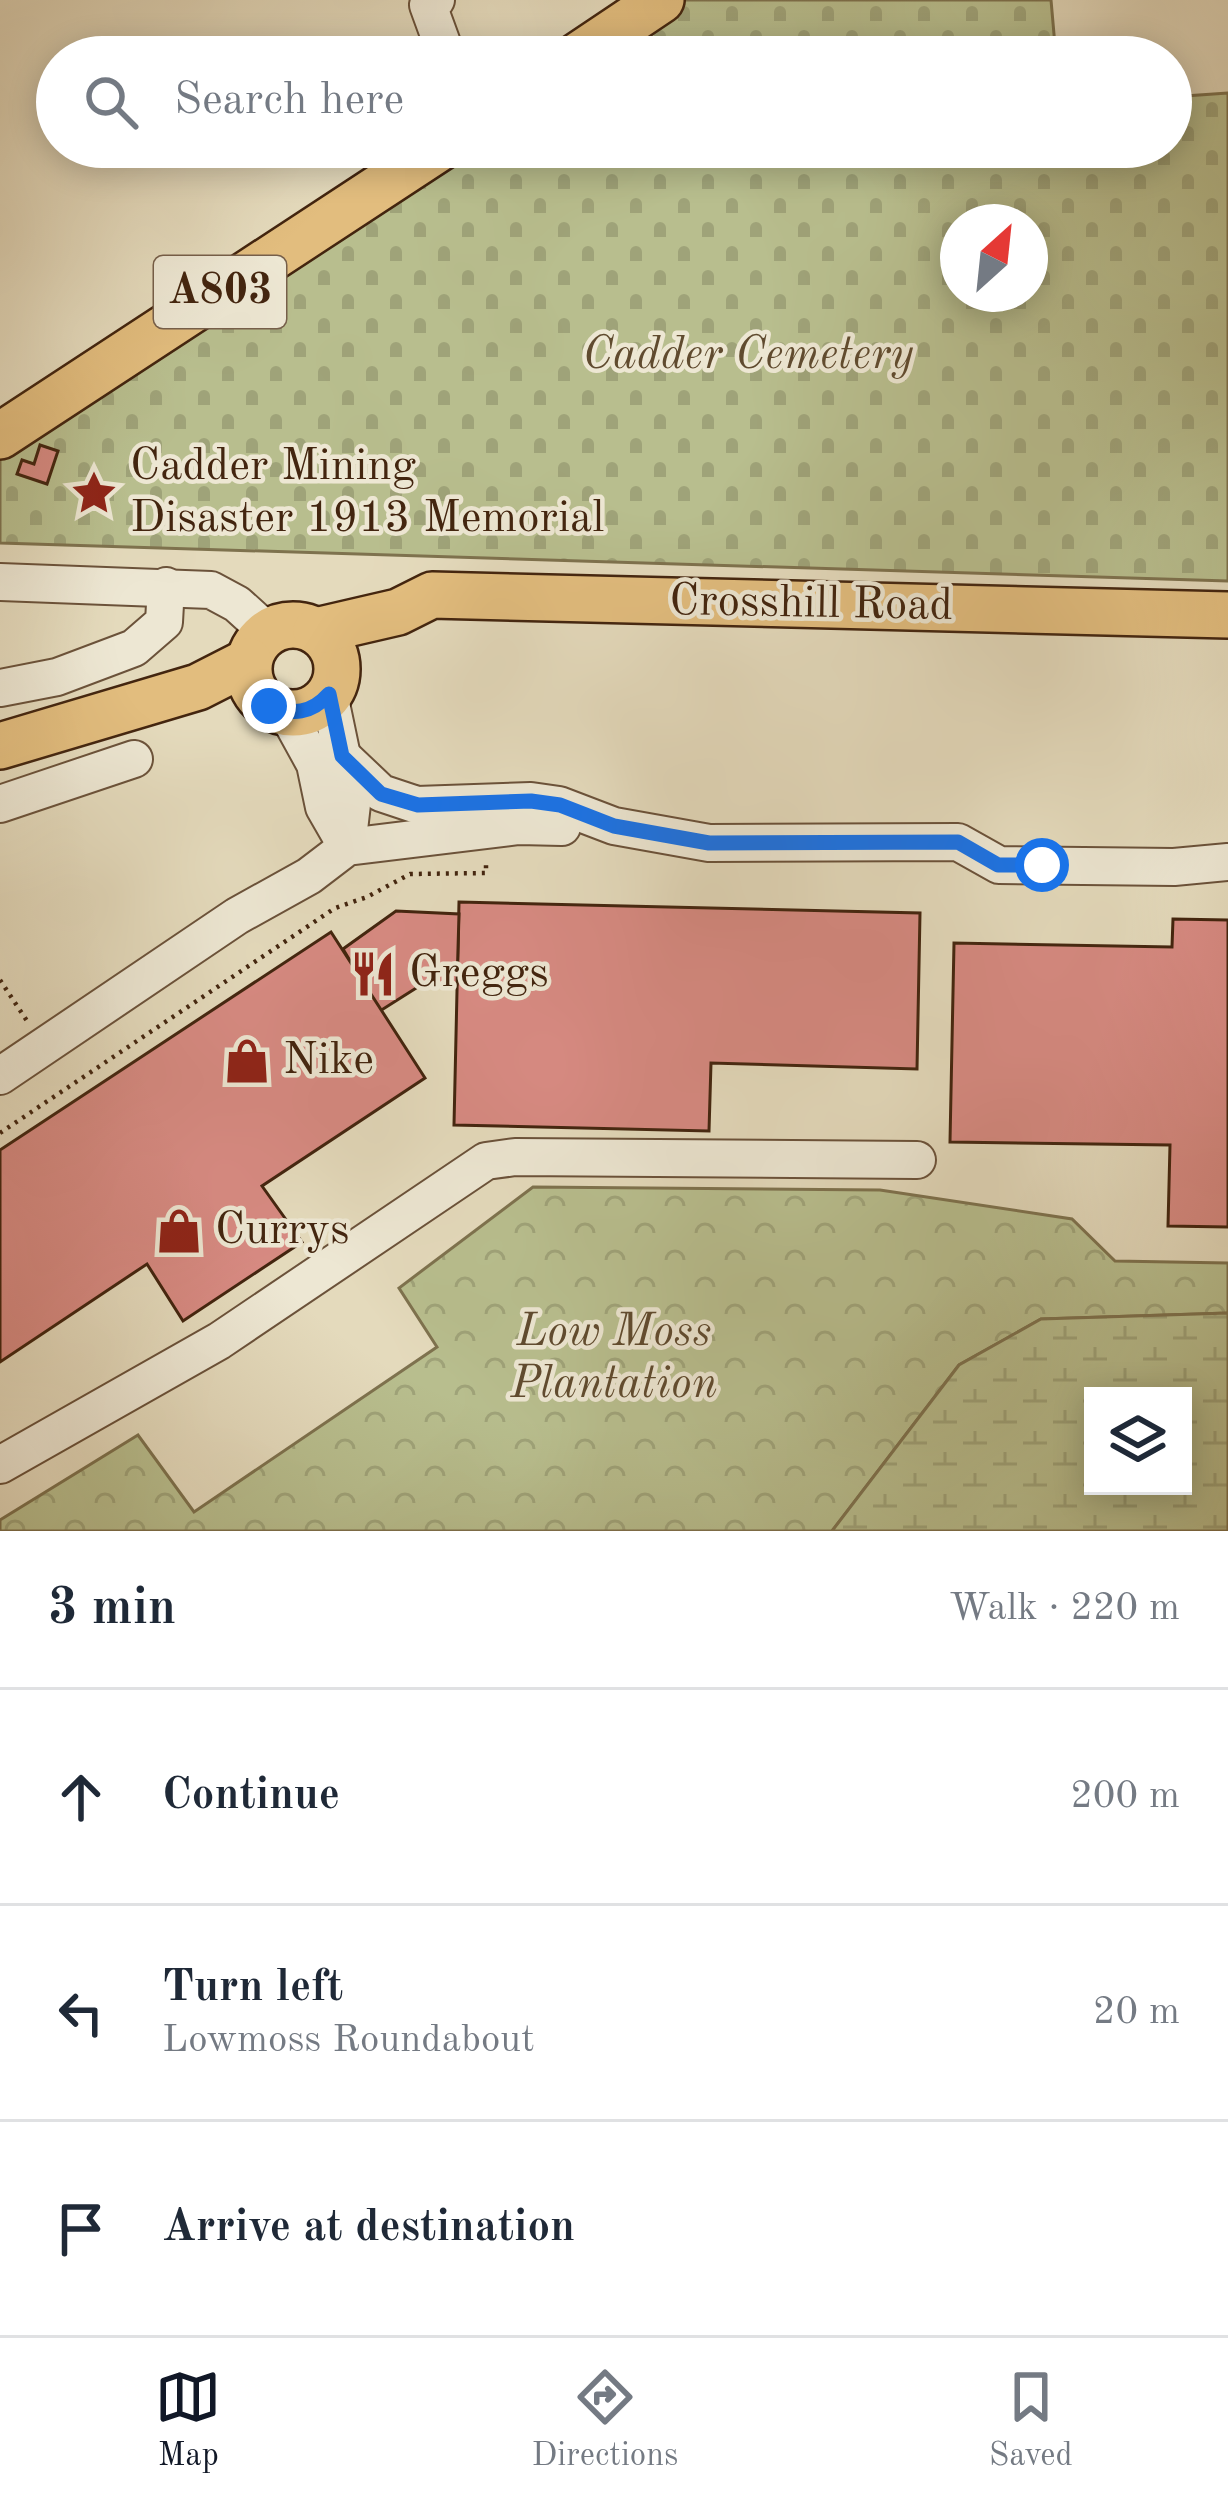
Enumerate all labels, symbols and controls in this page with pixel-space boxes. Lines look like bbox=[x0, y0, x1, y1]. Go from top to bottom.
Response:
search box bbox=[36, 36, 1192, 168]
icon: search bbox=[78, 69, 144, 135]
text: Search here bbox=[174, 79, 404, 124]
north arrow bbox=[940, 204, 1048, 312]
road number: A803 bbox=[154, 256, 286, 328]
park label: Cadder Cemetery bbox=[583, 333, 913, 379]
place label: Cadder Mining Disaster 1913 Memorial bbox=[130, 445, 604, 542]
place icon: Cadder Mining Disaster 1913 Memorial bbox=[69, 468, 119, 518]
street label: Crosshill Road bbox=[669, 580, 953, 630]
route end bbox=[242, 679, 296, 733]
route start bbox=[1015, 838, 1069, 892]
restaurant icon: Greggs bbox=[348, 949, 398, 999]
place label: Greggs bbox=[409, 952, 549, 997]
shop icon: Nike bbox=[222, 1036, 272, 1086]
place label: Nike bbox=[283, 1039, 374, 1084]
shop icon: Currys bbox=[154, 1206, 204, 1256]
place label: Currys bbox=[215, 1209, 349, 1254]
park label: Low Moss Plantation bbox=[510, 1311, 717, 1408]
map controls bbox=[1084, 1387, 1192, 1495]
button: layers bbox=[1084, 1387, 1192, 1495]
text: 3 min bbox=[48, 1584, 176, 1635]
text: Walk · 220 m bbox=[949, 1589, 1180, 1628]
icon: ahead bbox=[48, 1764, 114, 1830]
text: Continue bbox=[162, 1774, 340, 1819]
text: 200 m bbox=[1070, 1777, 1180, 1816]
text: Turn left bbox=[162, 1966, 343, 2011]
icon: left bbox=[48, 1980, 114, 2046]
text: 20 m bbox=[1093, 1993, 1180, 2032]
text: Lowmoss Roundabout bbox=[162, 2021, 535, 2060]
icon: arrive bbox=[48, 2196, 114, 2262]
text: Arrive at destination bbox=[162, 2206, 575, 2251]
tab: Map bbox=[155, 2364, 221, 2477]
tab: Directions bbox=[532, 2364, 678, 2477]
tab: Saved bbox=[989, 2364, 1073, 2477]

